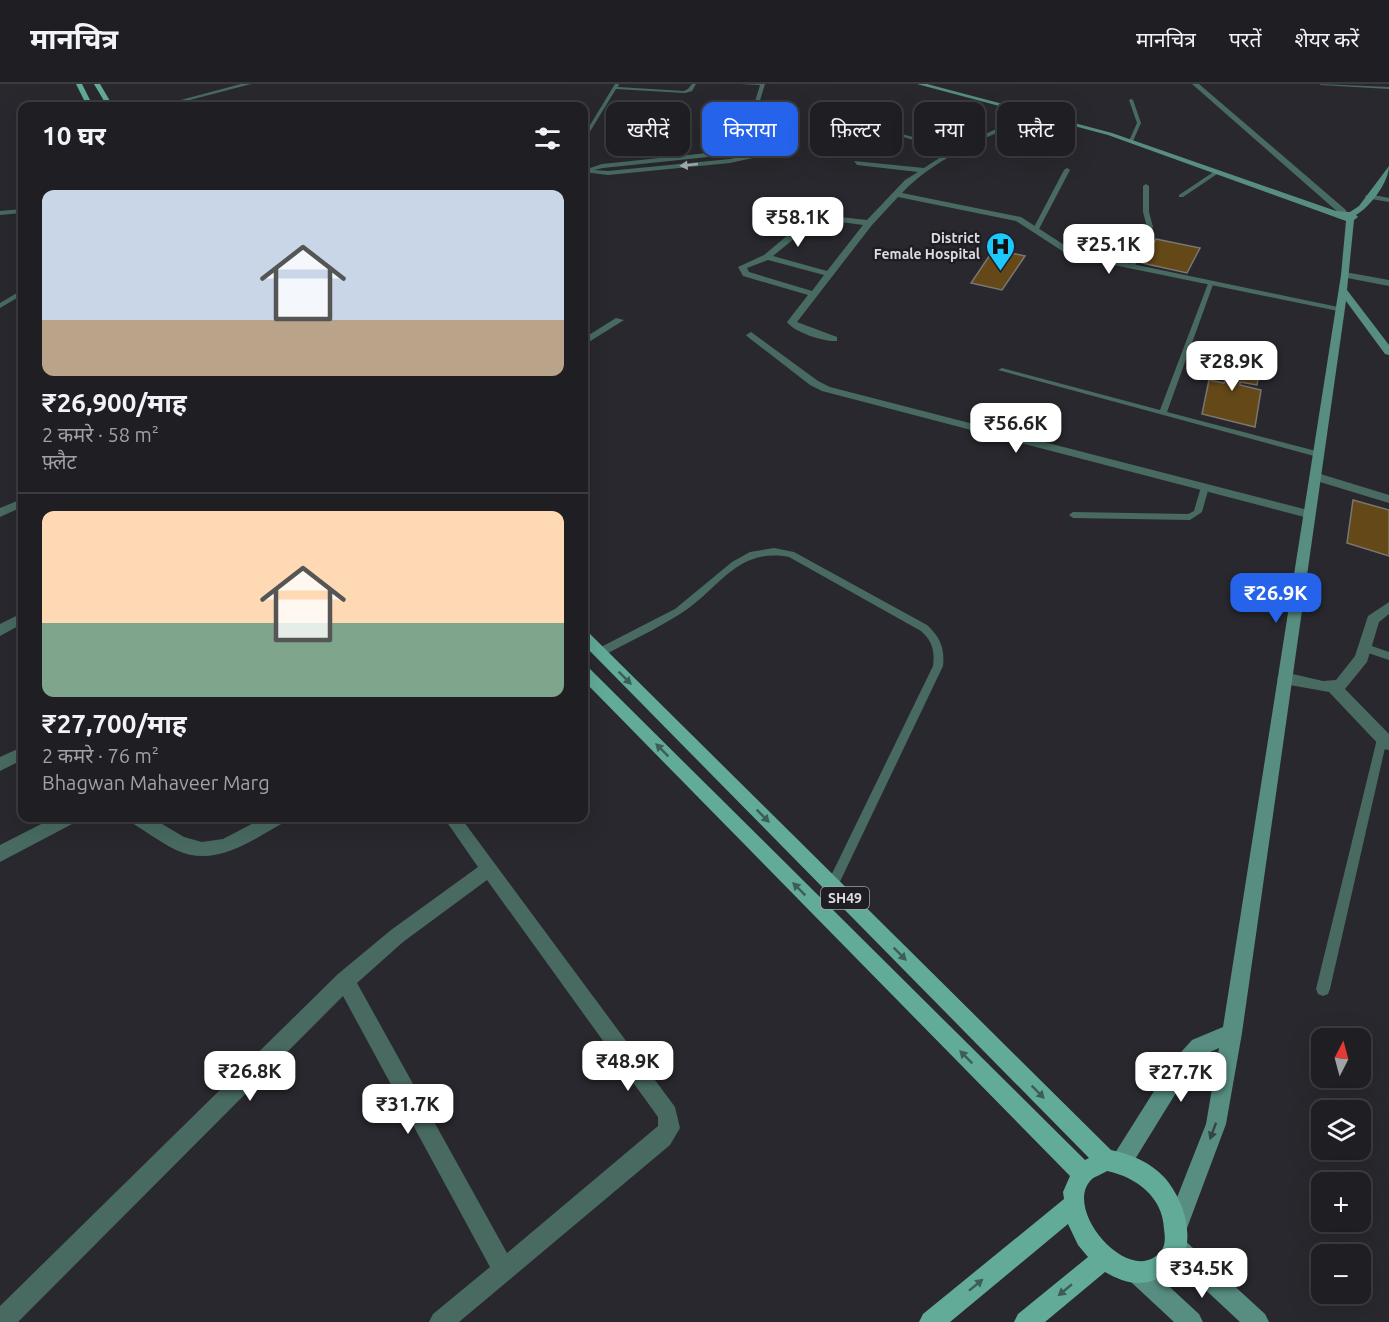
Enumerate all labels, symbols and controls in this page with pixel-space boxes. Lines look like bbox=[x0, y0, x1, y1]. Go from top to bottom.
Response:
text: मानचित्र bbox=[30, 23, 118, 54]
text: मानचित्र bbox=[1136, 27, 1196, 51]
text: परतें bbox=[1229, 27, 1261, 51]
text: शेयर करें bbox=[1294, 27, 1359, 51]
chip: खरीदें bbox=[606, 102, 690, 156]
chip: किराया bbox=[702, 102, 798, 156]
chip: फ़िल्टर bbox=[810, 102, 902, 156]
chip: नया bbox=[914, 102, 985, 156]
chip: फ़्लैट bbox=[997, 102, 1075, 156]
text: 10 घर bbox=[42, 121, 106, 150]
icon: filters bbox=[531, 122, 564, 155]
one-way arrow bbox=[680, 160, 699, 170]
pin: ₹58.1K bbox=[749, 197, 847, 248]
text: ₹58.1K bbox=[766, 205, 830, 228]
pin: ₹25.1K bbox=[1060, 224, 1158, 275]
icon: home bbox=[249, 229, 357, 337]
place label: District Female Hospital bbox=[874, 230, 980, 262]
hospital icon: District Female Hospital bbox=[985, 230, 1017, 272]
text: ₹25.1K bbox=[1077, 232, 1141, 255]
pin: ₹28.9K bbox=[1183, 341, 1281, 392]
text: ₹28.9K bbox=[1200, 349, 1264, 372]
text: ₹26,900/माह bbox=[42, 388, 187, 417]
pin: ₹56.6K bbox=[967, 403, 1065, 454]
text: ₹56.6K bbox=[984, 411, 1048, 434]
text: 2 कमरे · 58 m² bbox=[42, 423, 159, 446]
text: फ़्लैट bbox=[42, 450, 77, 473]
icon: home bbox=[249, 550, 357, 658]
pin: ₹26.9K bbox=[1227, 573, 1325, 624]
text: ₹26.9K bbox=[1244, 581, 1308, 604]
one-way arrow bbox=[617, 671, 632, 685]
text: ₹27,700/माह bbox=[42, 709, 187, 738]
text: 2 कमरे · 76 m² bbox=[42, 744, 159, 767]
one-way arrow bbox=[655, 744, 669, 758]
text: Bhagwan Mahaveer Marg bbox=[42, 771, 270, 794]
one-way arrow bbox=[755, 809, 770, 823]
one-way arrow bbox=[793, 882, 807, 896]
road number: SH49 bbox=[821, 887, 869, 909]
one-way arrow bbox=[893, 947, 908, 961]
north arrow bbox=[1311, 1028, 1371, 1088]
map controls bbox=[1311, 1028, 1371, 1304]
pin: ₹48.9K bbox=[579, 1041, 677, 1092]
text: ₹48.9K bbox=[596, 1049, 660, 1072]
one-way arrow bbox=[960, 1050, 974, 1064]
pin: ₹26.8K bbox=[201, 1051, 299, 1102]
pin: ₹27.7K bbox=[1132, 1052, 1230, 1103]
text: ₹26.8K bbox=[218, 1059, 282, 1082]
text: ₹27.7K bbox=[1149, 1060, 1213, 1083]
pin: ₹31.7K bbox=[359, 1084, 457, 1135]
one-way arrow bbox=[1031, 1084, 1045, 1098]
text: ₹31.7K bbox=[376, 1092, 440, 1115]
button: layers bbox=[1311, 1100, 1371, 1160]
one-way arrow bbox=[1208, 1123, 1218, 1141]
button: + bbox=[1311, 1172, 1371, 1232]
button: − bbox=[1311, 1244, 1371, 1304]
pin: ₹34.5K bbox=[1153, 1248, 1251, 1299]
text: ₹34.5K bbox=[1170, 1256, 1234, 1279]
one-way arrow bbox=[968, 1279, 983, 1292]
one-way arrow bbox=[1057, 1284, 1073, 1297]

